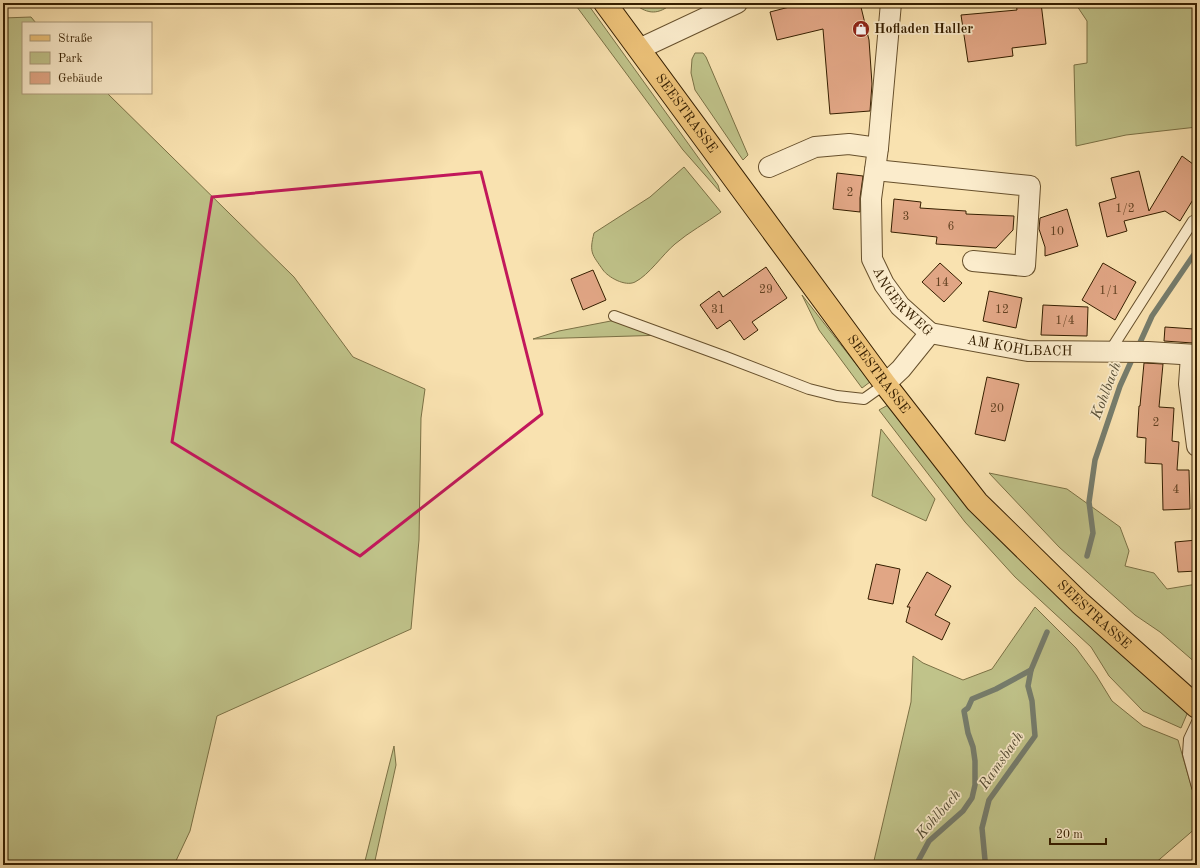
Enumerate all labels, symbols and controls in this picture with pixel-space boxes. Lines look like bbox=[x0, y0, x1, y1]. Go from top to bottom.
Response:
shop icon: Hofladen Haller bbox=[851, 19, 871, 39]
legend bbox=[22, 22, 152, 94]
place label: Hofladen Haller bbox=[874, 22, 973, 36]
text: Straße bbox=[58, 33, 93, 45]
text: Park bbox=[58, 53, 83, 65]
street label: SEESTRASSE bbox=[653, 71, 720, 156]
text: Gebäude bbox=[58, 73, 103, 85]
house number: 2 bbox=[847, 187, 853, 199]
house number: 1/2 bbox=[1115, 203, 1135, 215]
house number: 3 bbox=[903, 211, 909, 223]
house number: 6 bbox=[948, 221, 955, 233]
house number: 10 bbox=[1050, 226, 1064, 238]
street label: ANGERWEG bbox=[870, 265, 935, 339]
house number: 14 bbox=[935, 277, 949, 289]
house number: 29 bbox=[759, 284, 773, 296]
house number: 1/1 bbox=[1099, 285, 1119, 297]
house number: 31 bbox=[711, 304, 725, 316]
house number: 12 bbox=[995, 304, 1009, 316]
house number: 1/4 bbox=[1055, 315, 1075, 327]
street label: SEESTRASSE bbox=[844, 332, 912, 416]
street label: AM KOHLBACH bbox=[966, 333, 1073, 358]
water label: Kohlbach bbox=[1089, 360, 1125, 422]
house number: 20 bbox=[990, 403, 1004, 415]
house number: 2 bbox=[1153, 417, 1159, 429]
house number: 4 bbox=[1173, 484, 1180, 496]
street label: SEESTRASSE bbox=[1054, 578, 1134, 652]
water label: Ramsbach bbox=[976, 729, 1027, 793]
water label: Kohlbach bbox=[913, 787, 964, 843]
scale bar bbox=[1050, 820, 1106, 846]
text: 20 m bbox=[1056, 829, 1083, 841]

